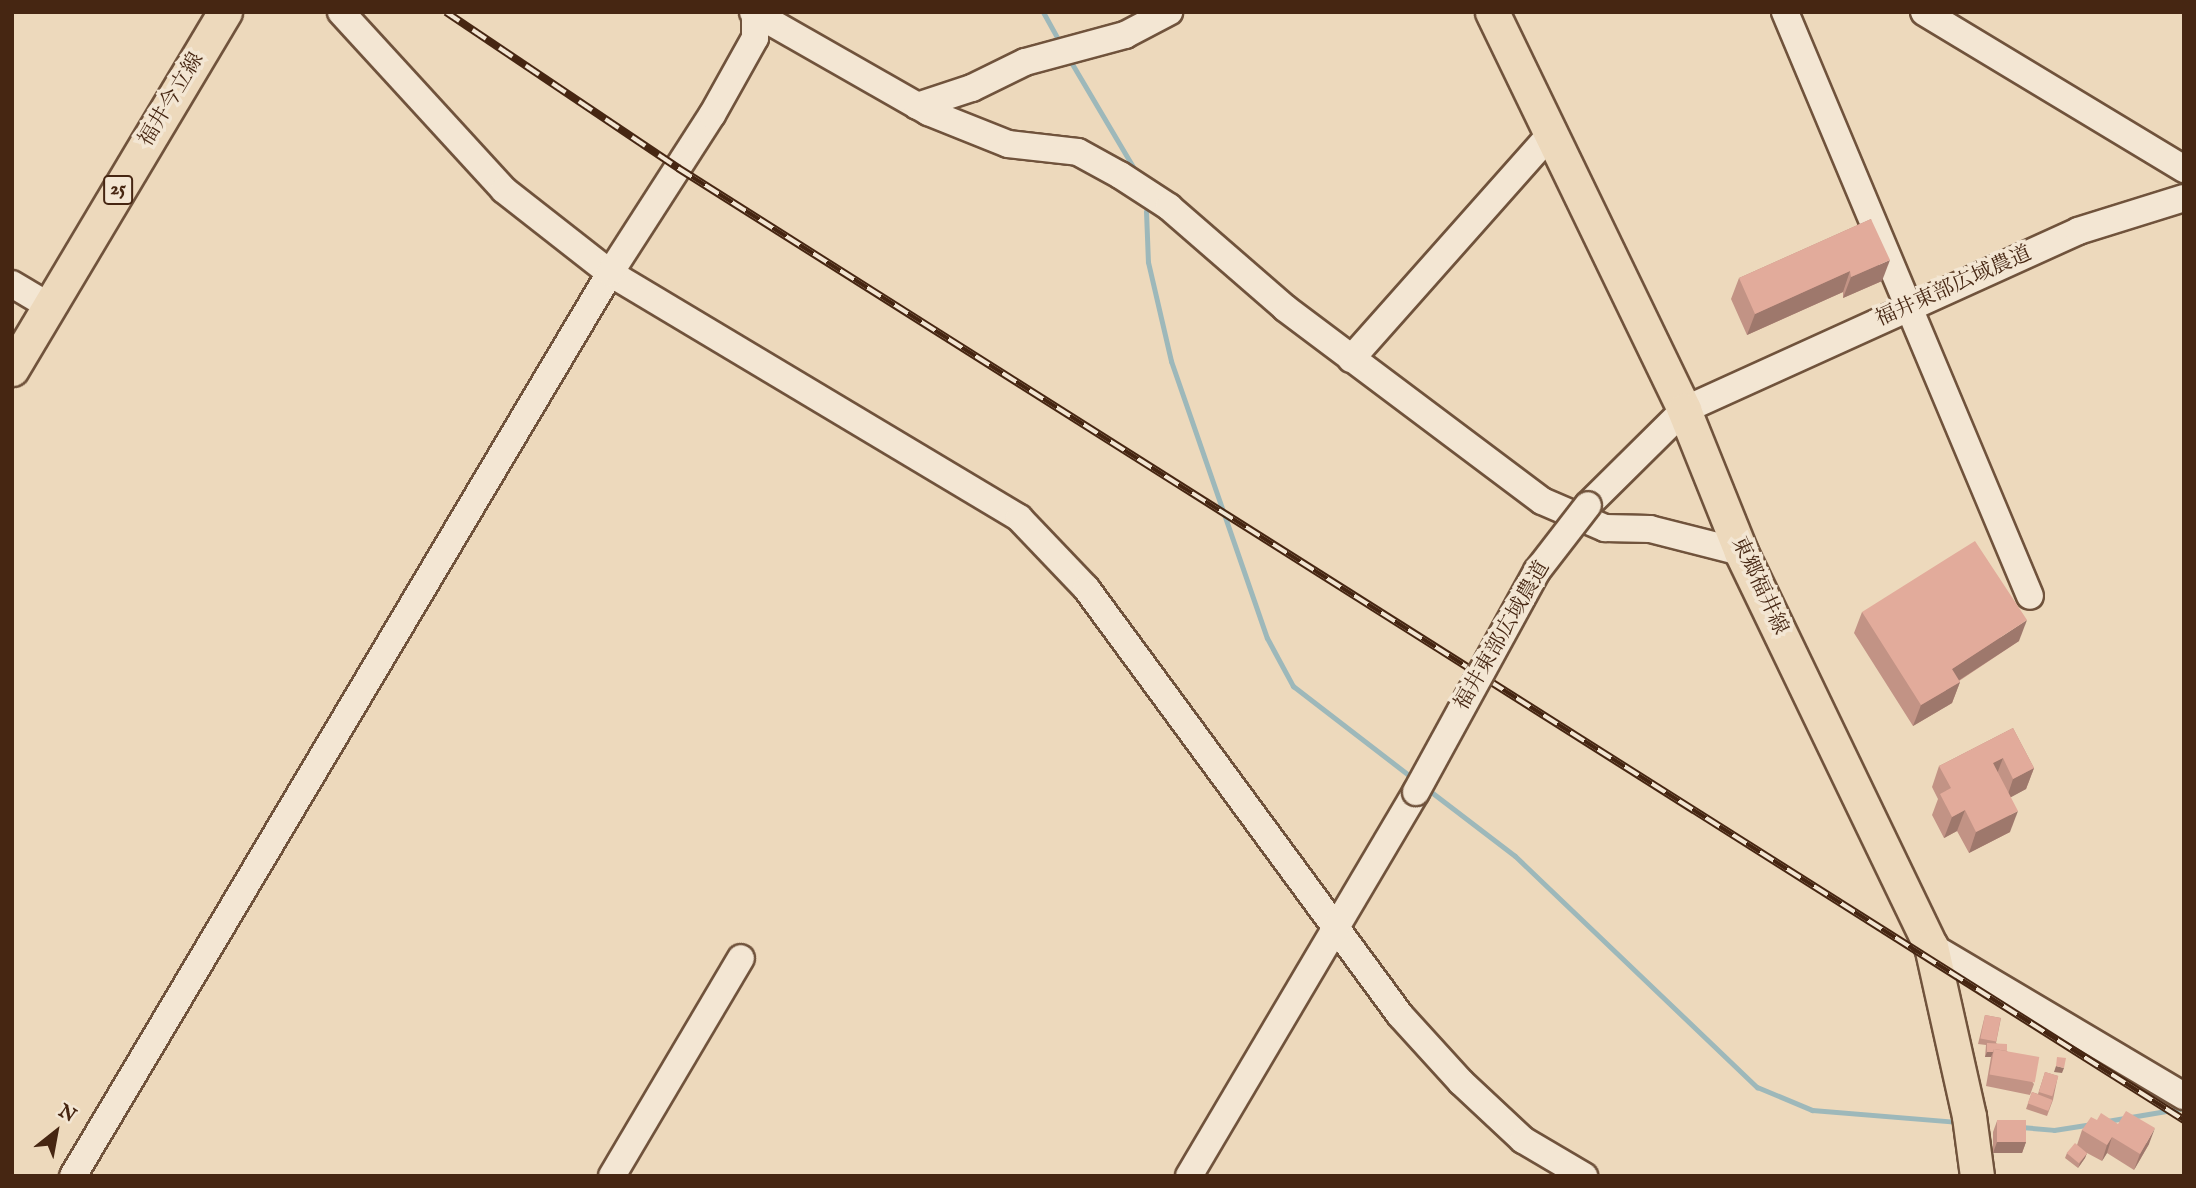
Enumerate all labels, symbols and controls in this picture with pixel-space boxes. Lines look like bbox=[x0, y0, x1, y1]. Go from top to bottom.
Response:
street label: 福井今立線 bbox=[134, 49, 210, 151]
road number: 25 bbox=[102, 174, 134, 206]
street label: 福井東部広域農道 bbox=[1872, 241, 2036, 333]
street label: 東郷福井線 bbox=[1725, 533, 1793, 639]
street label: 福井東部広域農道 bbox=[1450, 557, 1556, 715]
north arrow bbox=[21, 1097, 91, 1167]
text: N bbox=[54, 1099, 80, 1129]

